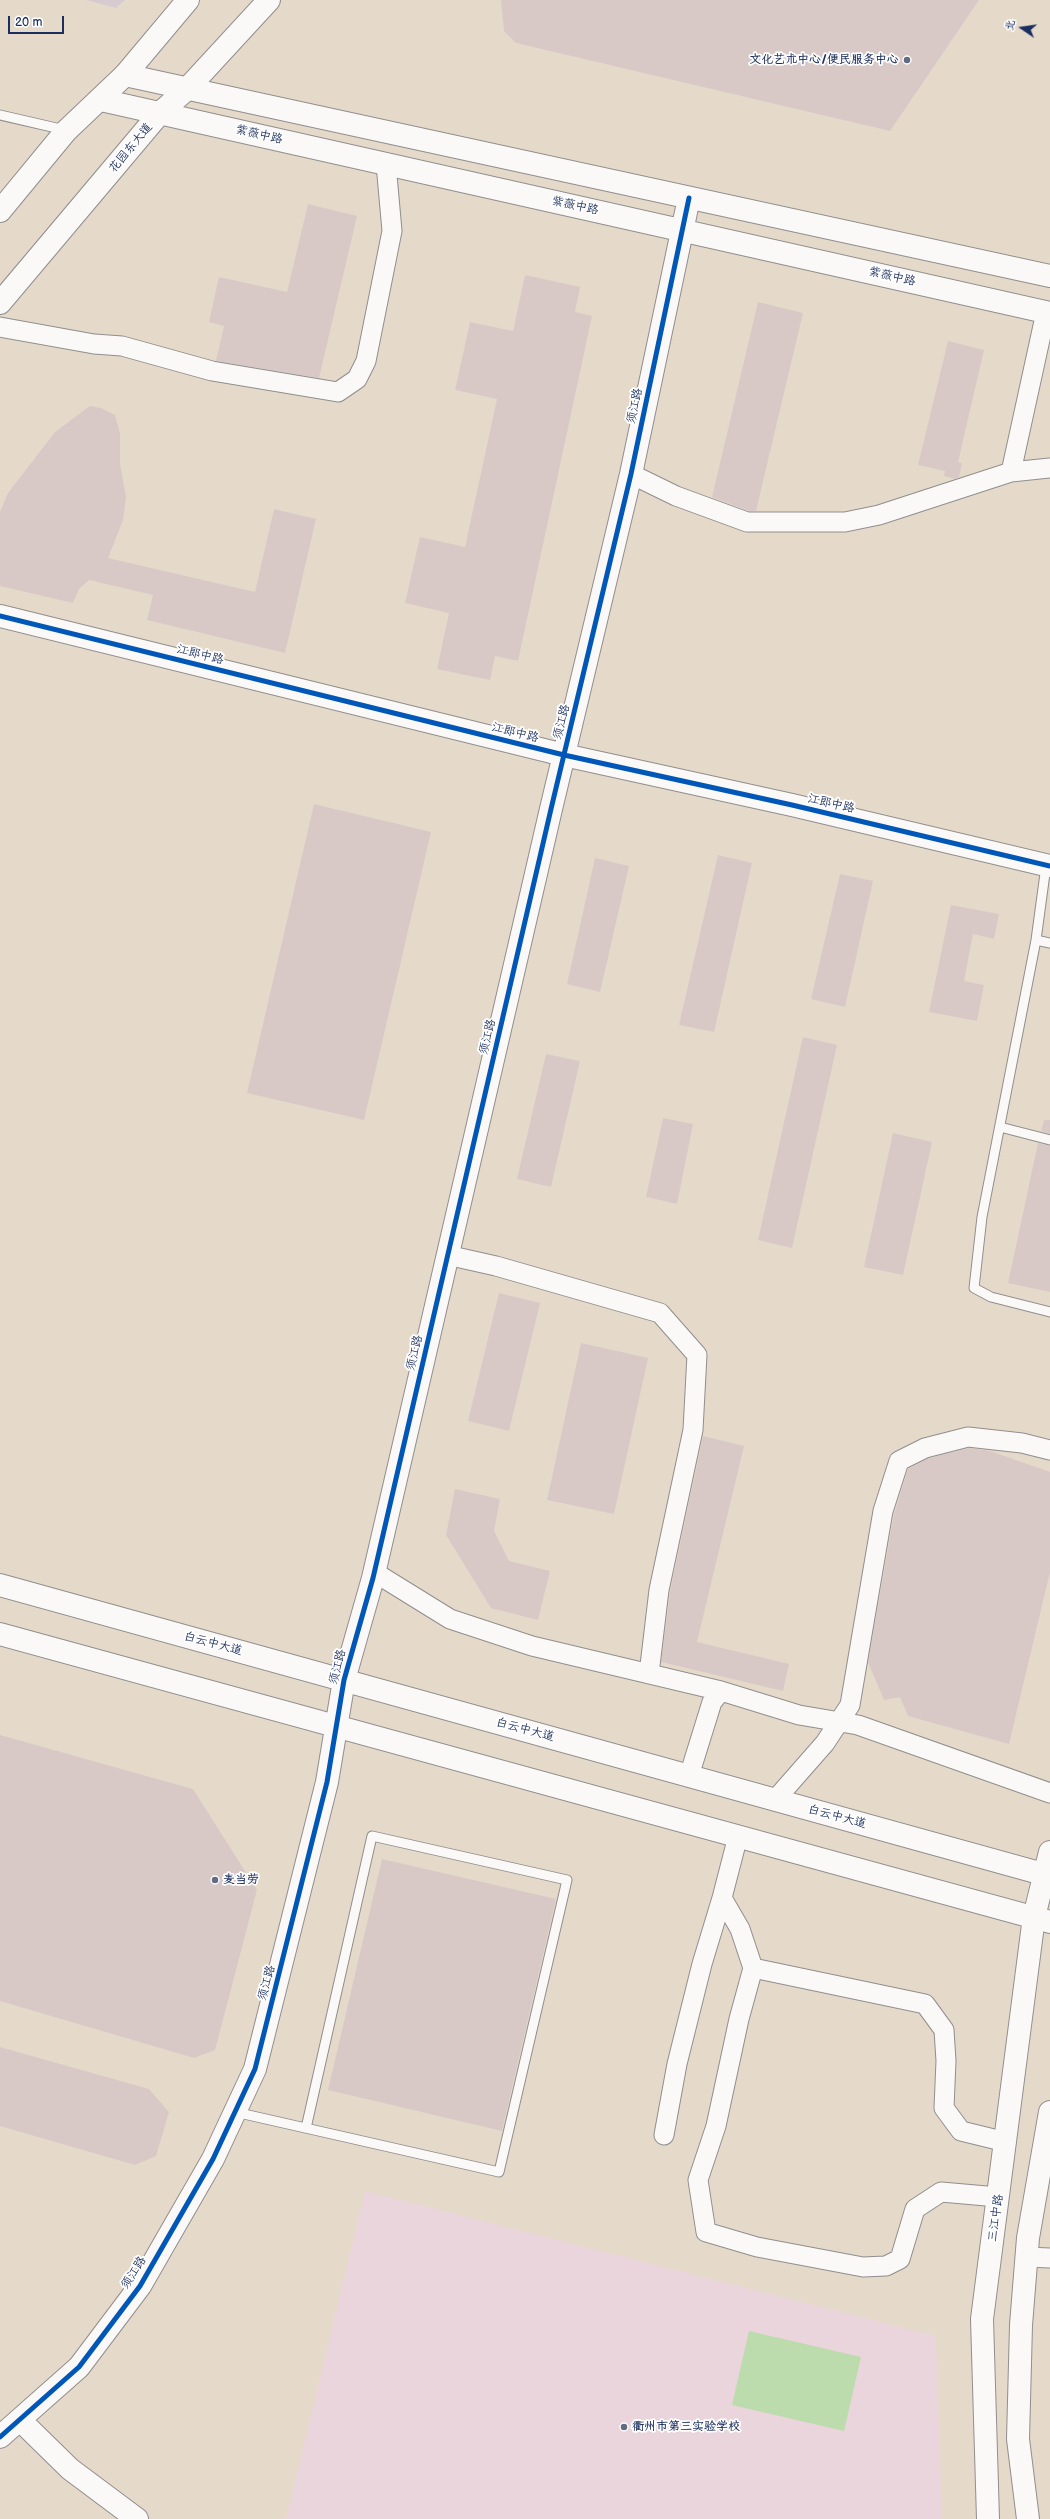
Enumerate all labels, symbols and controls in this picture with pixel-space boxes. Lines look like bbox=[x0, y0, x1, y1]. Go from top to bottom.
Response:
scale bar bbox=[10, 8, 66, 34]
north arrow bbox=[1002, 8, 1042, 48]
text: 20 m bbox=[15, 15, 42, 30]
text: 北 bbox=[1002, 18, 1017, 32]
place label: 文化艺术中心/便民服务中心 bbox=[749, 53, 899, 67]
marker: 文化艺术中心/便民服务中心 bbox=[902, 55, 912, 65]
street label: 花园东大道 bbox=[106, 120, 156, 176]
street label: 紫薇中路 bbox=[234, 123, 284, 147]
street label: 紫薇中路 bbox=[550, 194, 600, 218]
street label: 紫薇中路 bbox=[867, 265, 917, 289]
street label: 须江路 bbox=[624, 387, 646, 425]
street label: 江郎中路 bbox=[175, 642, 225, 668]
street label: 须江路 bbox=[551, 703, 573, 741]
street label: 江郎中路 bbox=[490, 720, 540, 746]
street label: 江郎中路 bbox=[806, 792, 856, 816]
street label: 须江路 bbox=[477, 1018, 499, 1056]
street label: 须江路 bbox=[404, 1334, 426, 1372]
street label: 白云中大道 bbox=[182, 1629, 244, 1659]
street label: 须江路 bbox=[327, 1648, 349, 1686]
street label: 白云中大道 bbox=[494, 1715, 556, 1745]
street label: 白云中大道 bbox=[806, 1802, 868, 1832]
place label: 麦当劳 bbox=[223, 1873, 259, 1887]
marker: 麦当劳 bbox=[210, 1875, 220, 1885]
street label: 须江路 bbox=[255, 1964, 279, 2002]
street label: 三江中路 bbox=[986, 2193, 1006, 2243]
street label: 须江路 bbox=[118, 2254, 150, 2292]
place label: 衢州市第三实验学校 bbox=[632, 2420, 740, 2434]
marker: 衢州市第三实验学校 bbox=[619, 2422, 629, 2432]

